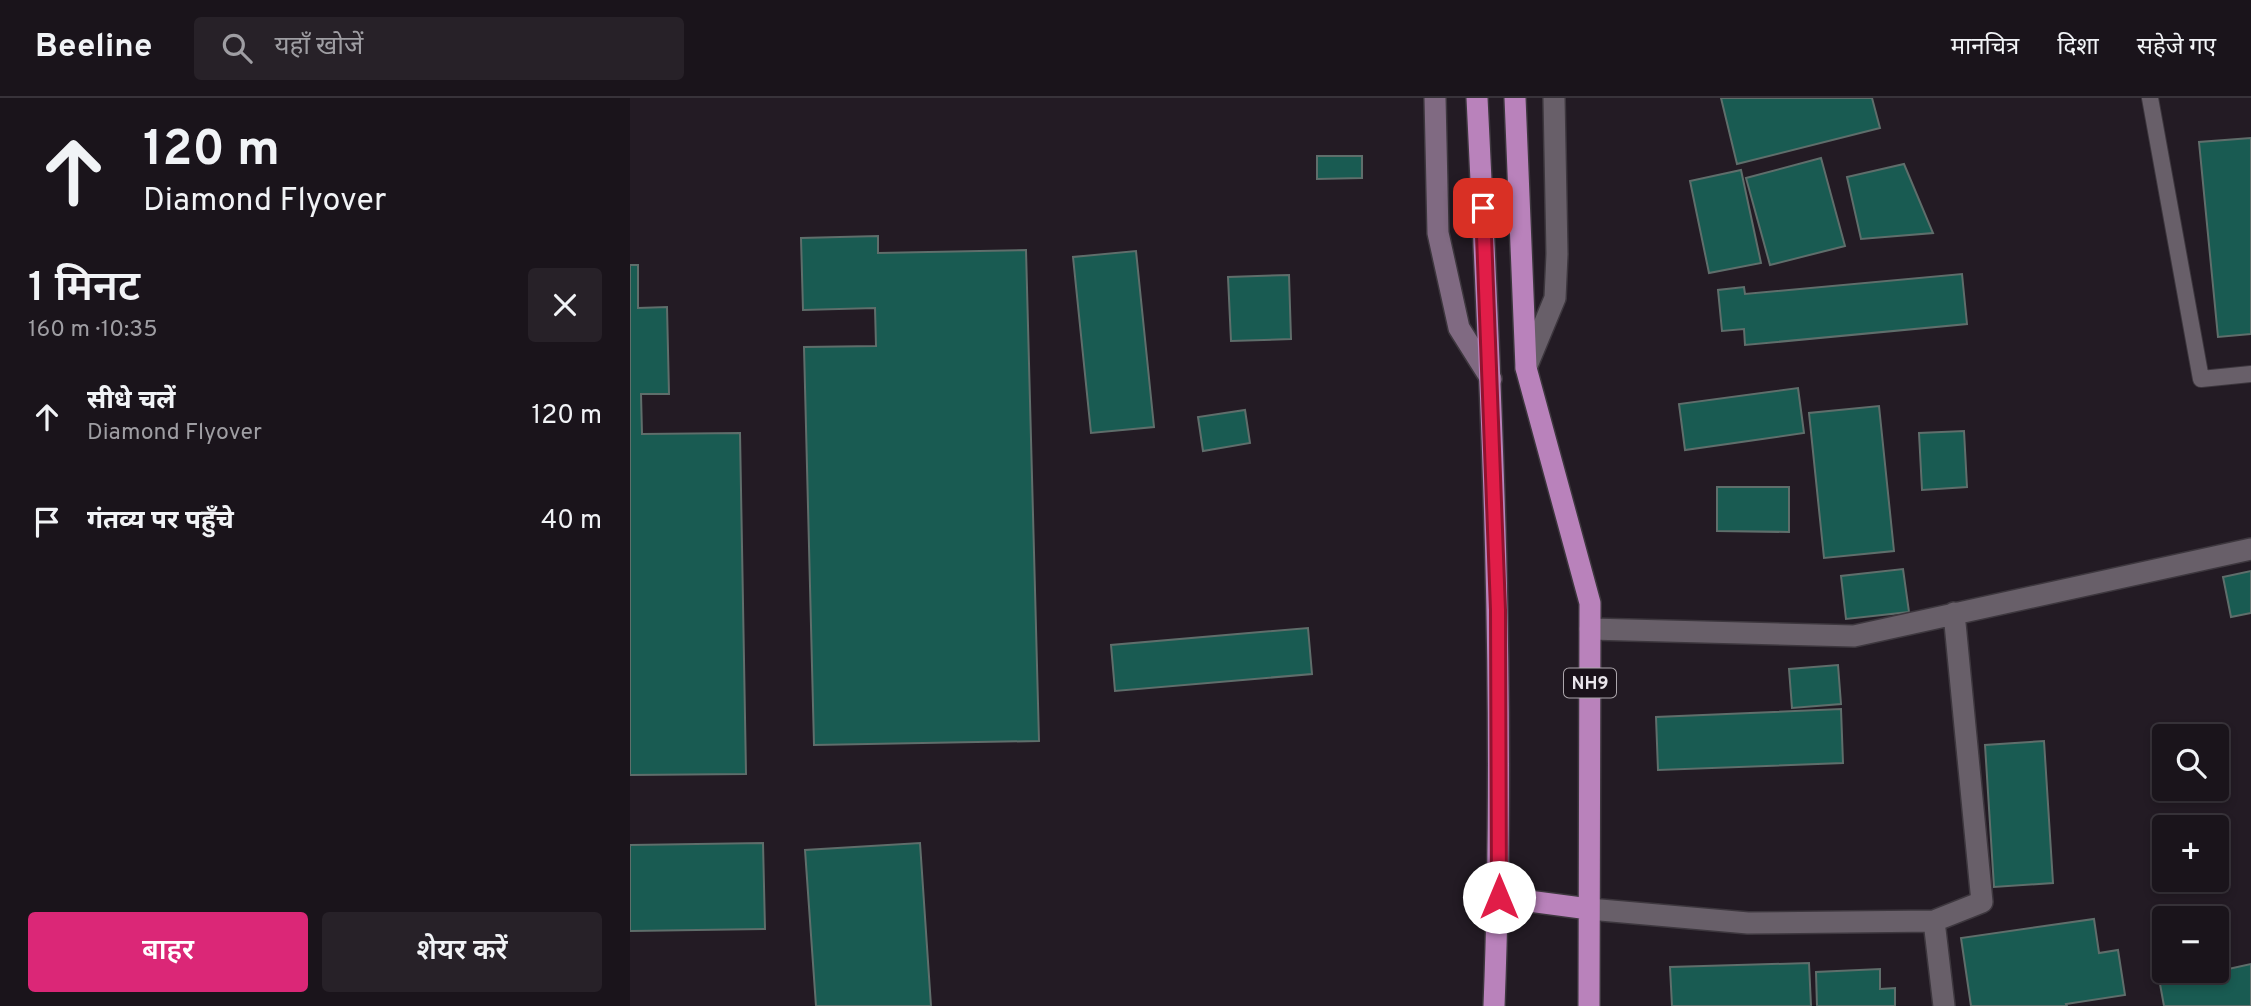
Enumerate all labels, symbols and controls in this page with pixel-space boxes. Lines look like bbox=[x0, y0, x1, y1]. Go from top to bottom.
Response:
search box bbox=[194, 17, 684, 80]
text: Beeline bbox=[35, 27, 152, 69]
icon: search bbox=[218, 29, 256, 67]
text: यहाँ खोजें bbox=[274, 31, 363, 64]
text: मानचित्र bbox=[1951, 33, 2019, 63]
text: दिशा bbox=[2057, 33, 2099, 63]
text: सहेजे गए bbox=[2137, 33, 2216, 63]
text: 120 m bbox=[143, 121, 280, 183]
icon: ahead bbox=[28, 126, 119, 217]
pin bbox=[1453, 178, 1513, 238]
text: Diamond Flyover bbox=[143, 182, 387, 222]
icon: arrive bbox=[1464, 189, 1502, 227]
text: 1 मिनट bbox=[28, 263, 140, 316]
button: close bbox=[528, 268, 602, 342]
text: 160 m · 10:35 bbox=[28, 316, 157, 345]
text: सीधे चलें bbox=[87, 385, 175, 418]
icon: ahead bbox=[28, 398, 66, 436]
text: 120 m bbox=[532, 400, 602, 433]
text: Diamond Flyover bbox=[87, 419, 262, 448]
icon: arrive bbox=[28, 503, 66, 541]
text: गंतव्य पर पहुँचे bbox=[87, 505, 234, 538]
text: 40 m bbox=[541, 505, 602, 538]
road number: NH9 bbox=[1564, 668, 1616, 698]
map controls bbox=[2152, 724, 2229, 983]
button: search bbox=[2152, 724, 2229, 801]
button: + bbox=[2152, 815, 2229, 892]
position arrow bbox=[1462, 860, 1536, 934]
button: − bbox=[2152, 906, 2229, 983]
button: बाहर bbox=[28, 912, 308, 992]
button: शेयर करें bbox=[322, 912, 602, 992]

